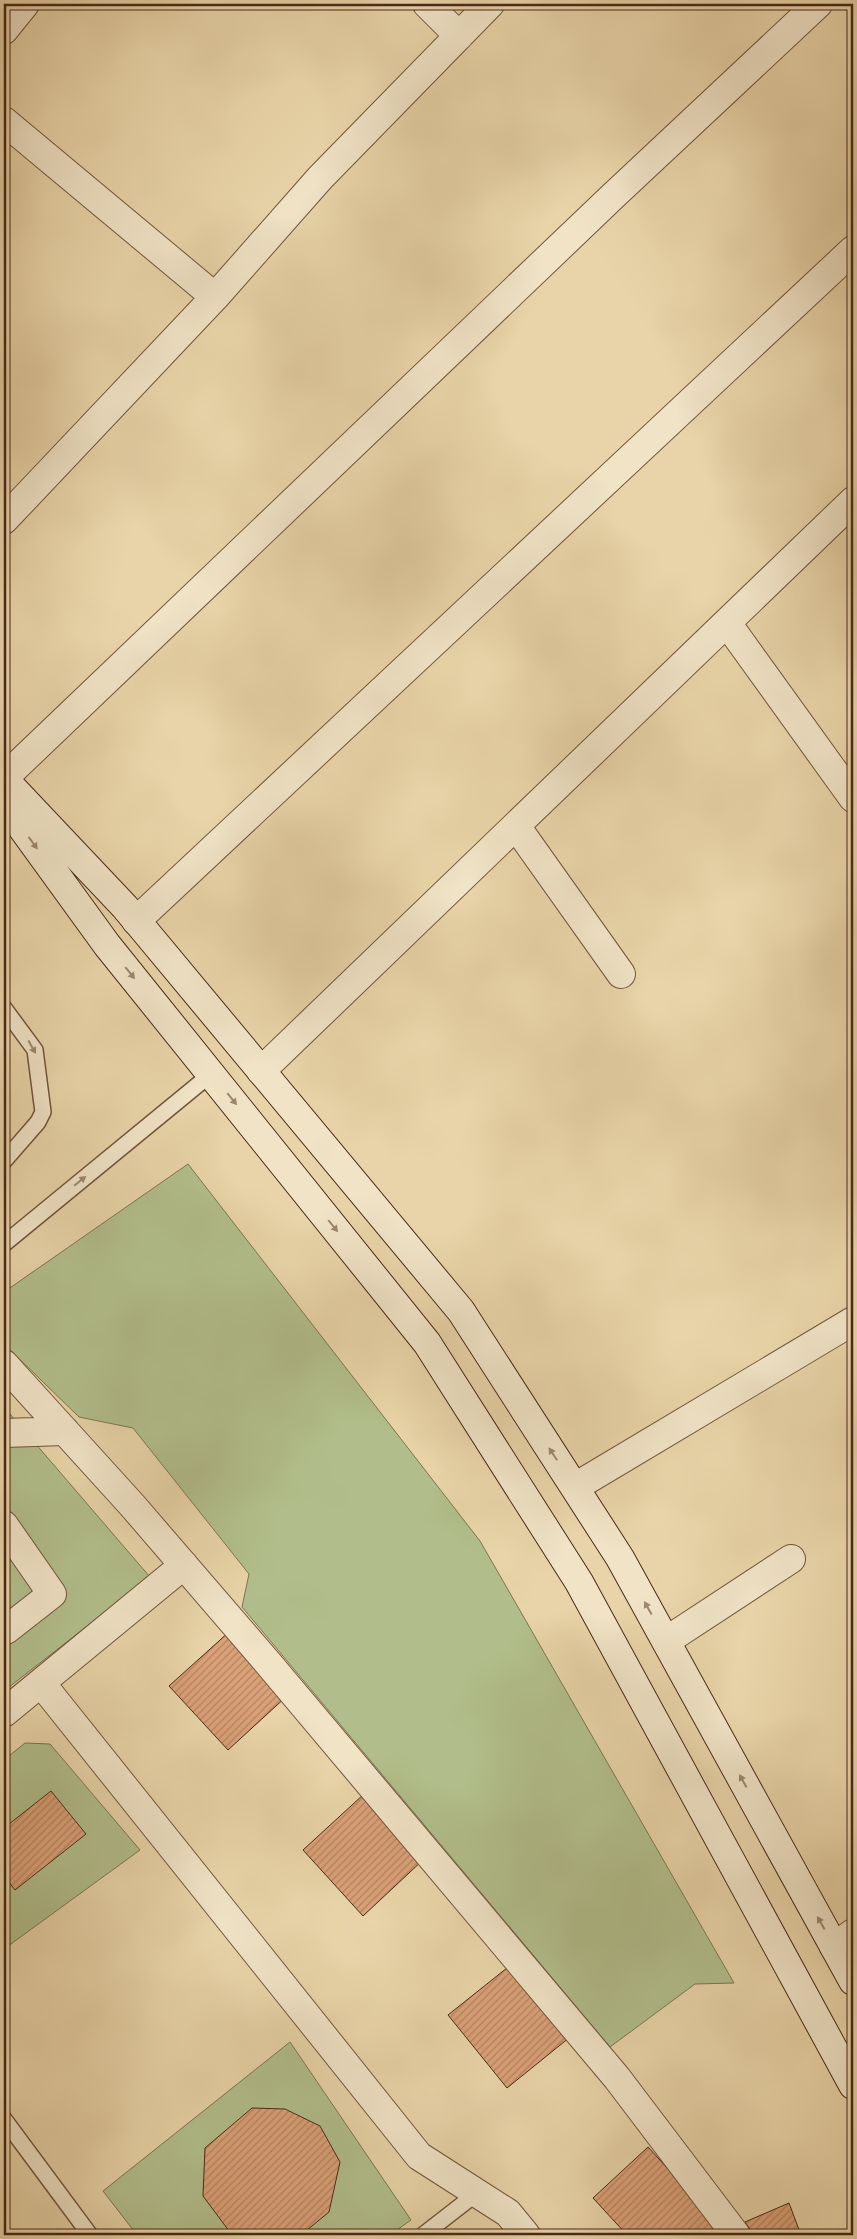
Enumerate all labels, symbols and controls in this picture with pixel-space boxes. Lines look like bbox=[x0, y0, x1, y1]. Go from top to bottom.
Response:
one-way arrow bbox=[27, 836, 37, 849]
one-way arrow bbox=[124, 966, 135, 979]
one-way arrow bbox=[28, 1040, 36, 1055]
one-way arrow bbox=[226, 1093, 237, 1106]
one-way arrow bbox=[74, 1176, 87, 1187]
one-way arrow bbox=[328, 1219, 339, 1232]
one-way arrow bbox=[549, 1448, 558, 1461]
one-way arrow bbox=[643, 1601, 652, 1614]
one-way arrow bbox=[739, 1773, 747, 1788]
one-way arrow bbox=[817, 1916, 826, 1930]

